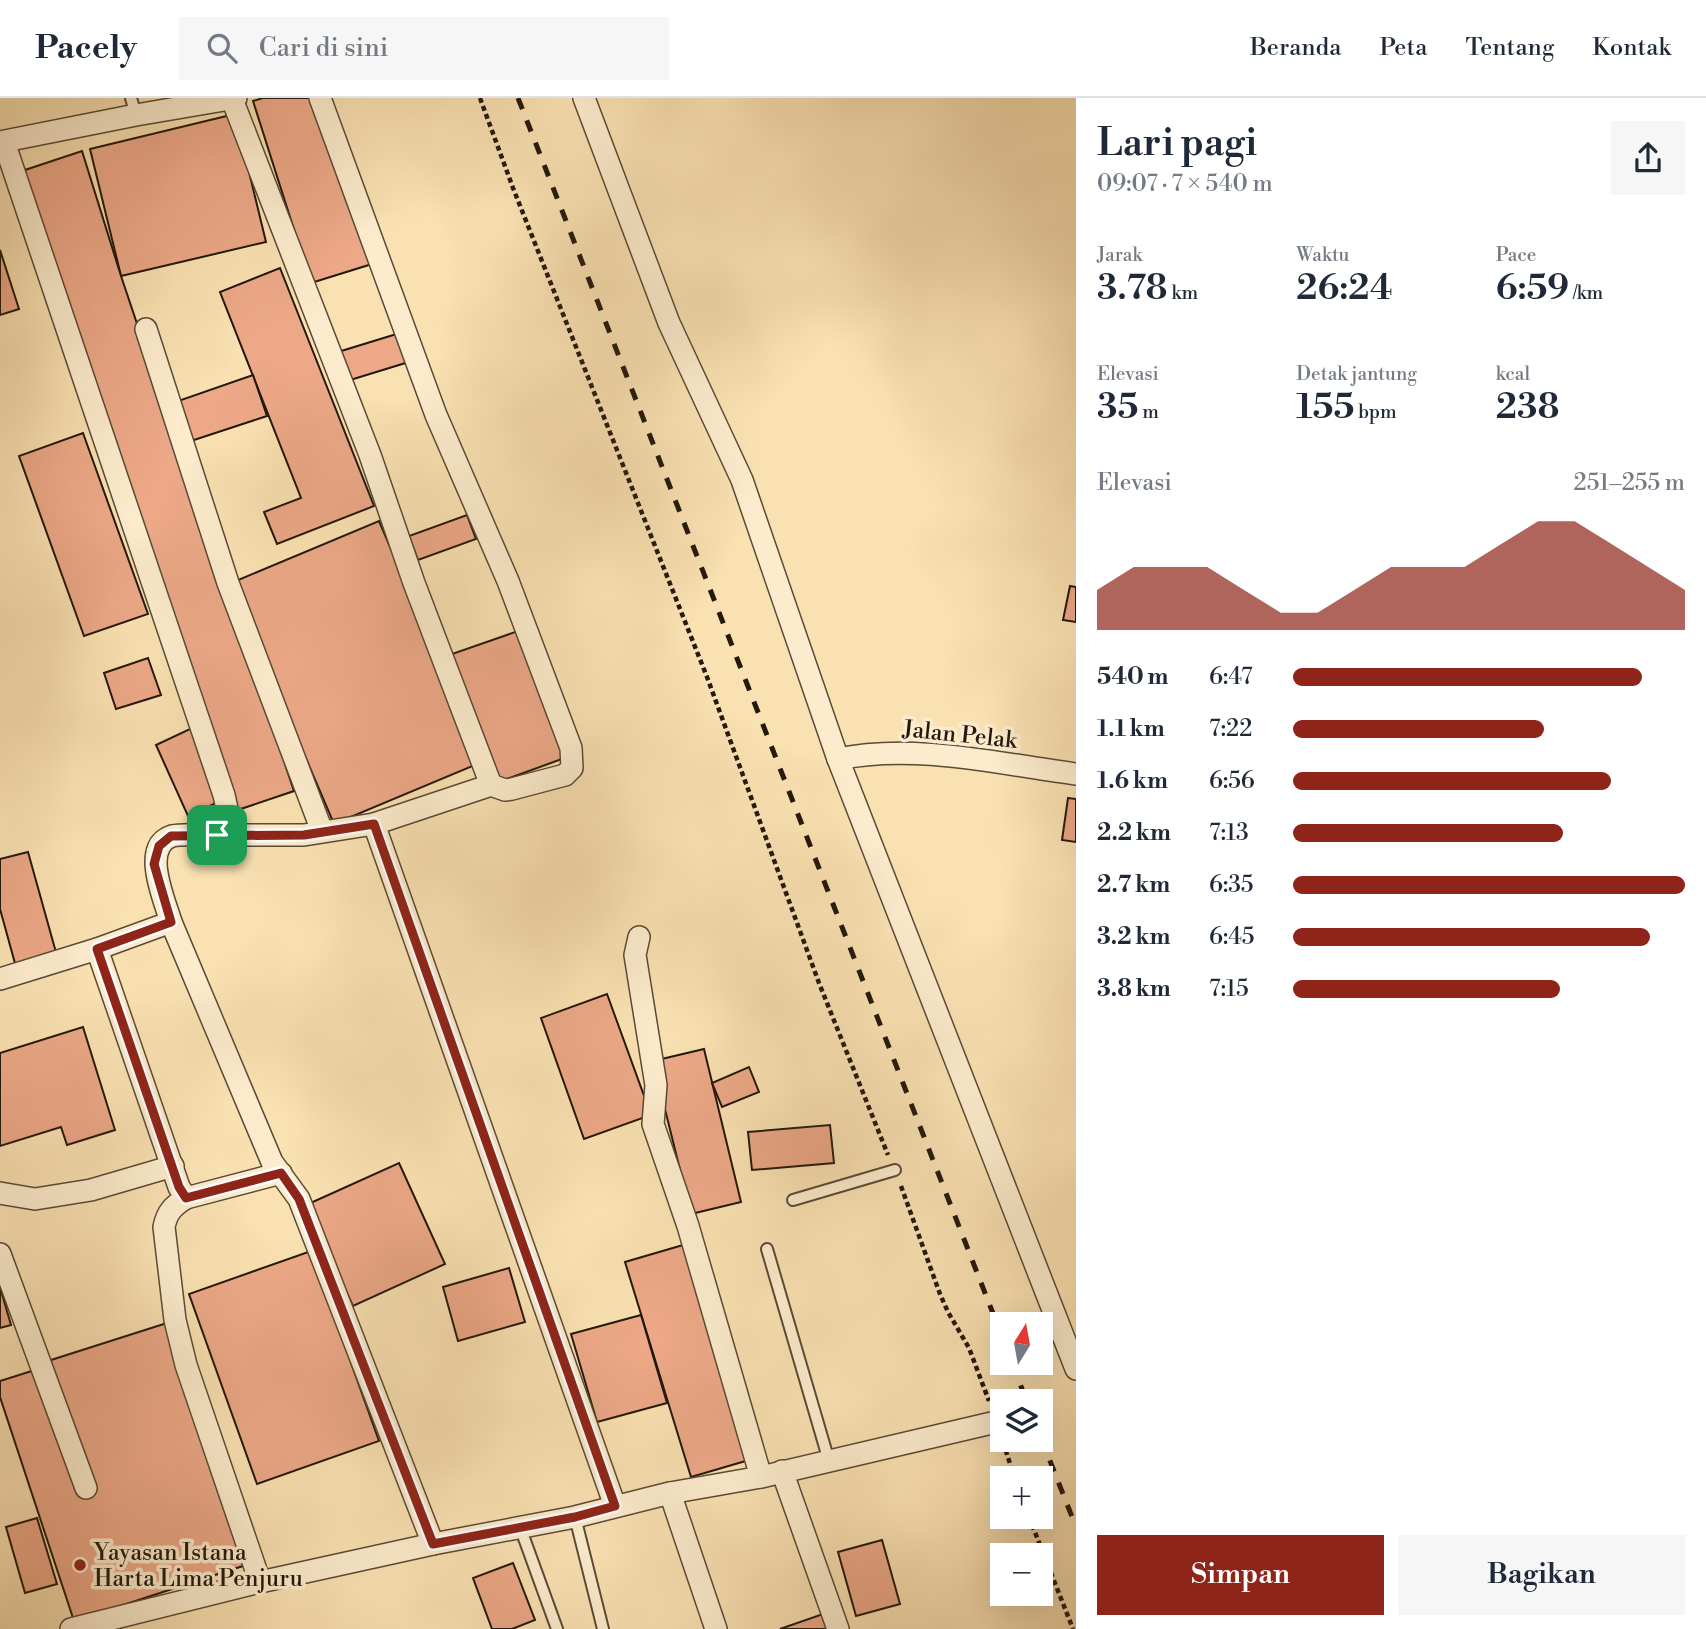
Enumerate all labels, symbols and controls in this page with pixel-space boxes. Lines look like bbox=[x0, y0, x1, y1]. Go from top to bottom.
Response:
search box bbox=[179, 17, 669, 80]
text: Pacely bbox=[35, 28, 137, 69]
icon: search bbox=[203, 29, 241, 67]
text: Cari di sini bbox=[259, 32, 388, 64]
text: Beranda bbox=[1250, 33, 1341, 63]
text: Peta bbox=[1379, 33, 1427, 63]
text: Tentang bbox=[1465, 33, 1554, 63]
text: Kontak bbox=[1592, 33, 1671, 63]
text: Lari pagi bbox=[1097, 120, 1257, 167]
button: share bbox=[1611, 121, 1685, 195]
text: 09:07 · 7 × 540 m bbox=[1097, 170, 1273, 198]
text: Jarak bbox=[1097, 243, 1142, 267]
text: Waktu bbox=[1296, 243, 1349, 267]
text: Pace bbox=[1496, 243, 1536, 267]
text: 3.78 bbox=[1097, 267, 1168, 310]
text: 26:24 bbox=[1296, 267, 1392, 310]
text: 6:59 bbox=[1496, 267, 1569, 310]
text: km bbox=[1168, 281, 1198, 305]
text: /km bbox=[1569, 281, 1603, 305]
text: Elevasi bbox=[1097, 362, 1159, 386]
text: Detak jantung bbox=[1296, 362, 1417, 386]
text: kcal bbox=[1496, 362, 1530, 386]
text: 35 bbox=[1097, 386, 1138, 429]
text: 155 bbox=[1296, 386, 1354, 429]
text: 238 bbox=[1496, 386, 1559, 429]
text: m bbox=[1138, 400, 1159, 424]
text: bpm bbox=[1354, 400, 1397, 424]
text: Elevasi bbox=[1097, 469, 1172, 497]
text: 251–255 m bbox=[1574, 469, 1685, 497]
text: 540 m bbox=[1097, 663, 1168, 691]
text: 6:47 bbox=[1209, 663, 1253, 691]
street label: Jalan Pelak bbox=[900, 715, 1019, 755]
text: 1.1 km bbox=[1097, 715, 1165, 743]
text: 7:22 bbox=[1209, 715, 1252, 743]
text: 1.6 km bbox=[1097, 767, 1168, 795]
text: 6:56 bbox=[1209, 767, 1255, 795]
pin bbox=[187, 805, 247, 865]
icon: arrive bbox=[198, 816, 236, 854]
text: 2.2 km bbox=[1097, 819, 1171, 847]
text: 7:13 bbox=[1209, 819, 1249, 847]
text: 2.7 km bbox=[1097, 871, 1170, 899]
text: 6:35 bbox=[1209, 871, 1254, 899]
text: 3.2 km bbox=[1097, 923, 1170, 951]
text: 6:45 bbox=[1209, 923, 1255, 951]
text: 3.8 km bbox=[1097, 975, 1171, 1003]
text: 7:15 bbox=[1209, 975, 1249, 1003]
north arrow bbox=[990, 1312, 1054, 1376]
map controls bbox=[990, 1312, 1053, 1606]
button: layers bbox=[990, 1389, 1053, 1452]
button: + bbox=[990, 1466, 1053, 1529]
button: Simpan bbox=[1097, 1535, 1384, 1615]
button: Bagikan bbox=[1398, 1535, 1685, 1615]
place label: Yayasan Istana Harta Lima Penjuru bbox=[93, 1539, 303, 1593]
button: − bbox=[990, 1543, 1053, 1606]
marker: Yayasan Istana Harta Lima Penjuru bbox=[72, 1557, 88, 1573]

